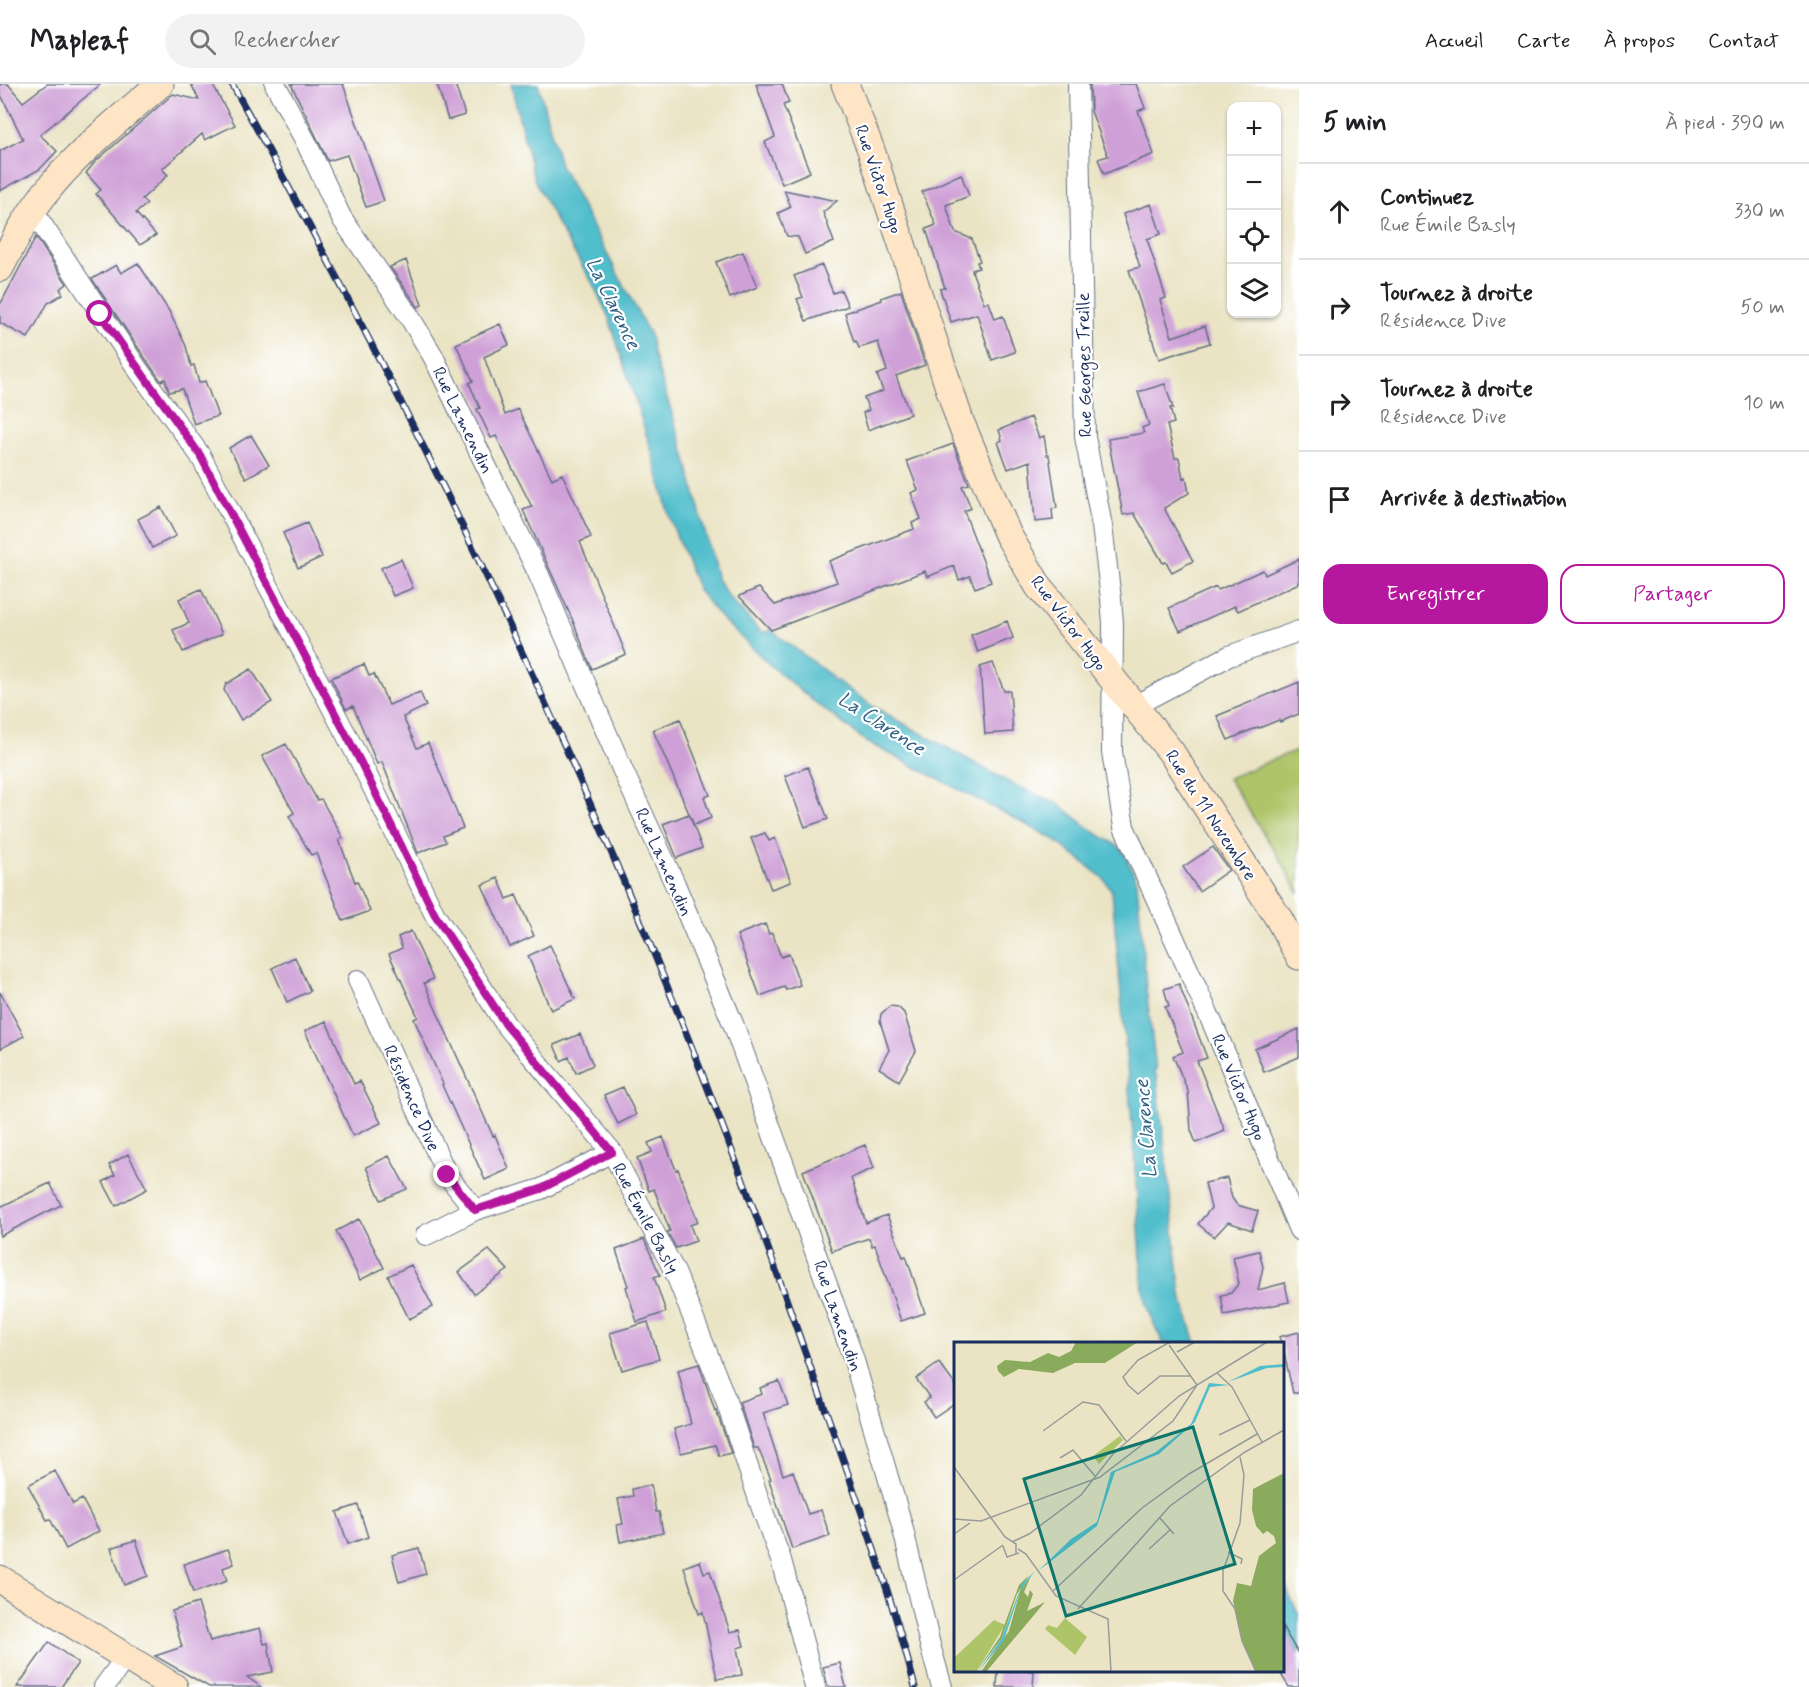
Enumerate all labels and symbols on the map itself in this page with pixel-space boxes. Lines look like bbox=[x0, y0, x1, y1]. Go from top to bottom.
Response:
street label: Rue Victor Hugo bbox=[847, 122, 908, 237]
water label: La Clarence bbox=[579, 253, 647, 355]
street label: Rue Georges Treille bbox=[1072, 292, 1099, 438]
route start bbox=[86, 300, 112, 326]
street label: Rue Lamendin bbox=[426, 363, 498, 478]
street label: Rue Victor Hugo bbox=[1024, 571, 1112, 677]
water label: La Clarence bbox=[832, 686, 931, 763]
street label: Rue du 11 Novembre bbox=[1159, 745, 1262, 886]
street label: Rue Lamendin bbox=[628, 804, 698, 920]
street label: Rue Victor Hugo bbox=[1204, 1030, 1271, 1145]
street label: Résidence Dive bbox=[377, 1042, 445, 1155]
water label: La Clarence bbox=[1129, 1077, 1164, 1179]
street label: Rue Émile Basly bbox=[606, 1159, 684, 1278]
route end bbox=[433, 1161, 459, 1187]
street label: Rue Lamendin bbox=[807, 1257, 867, 1375]
inset map bbox=[954, 1342, 1284, 1672]

